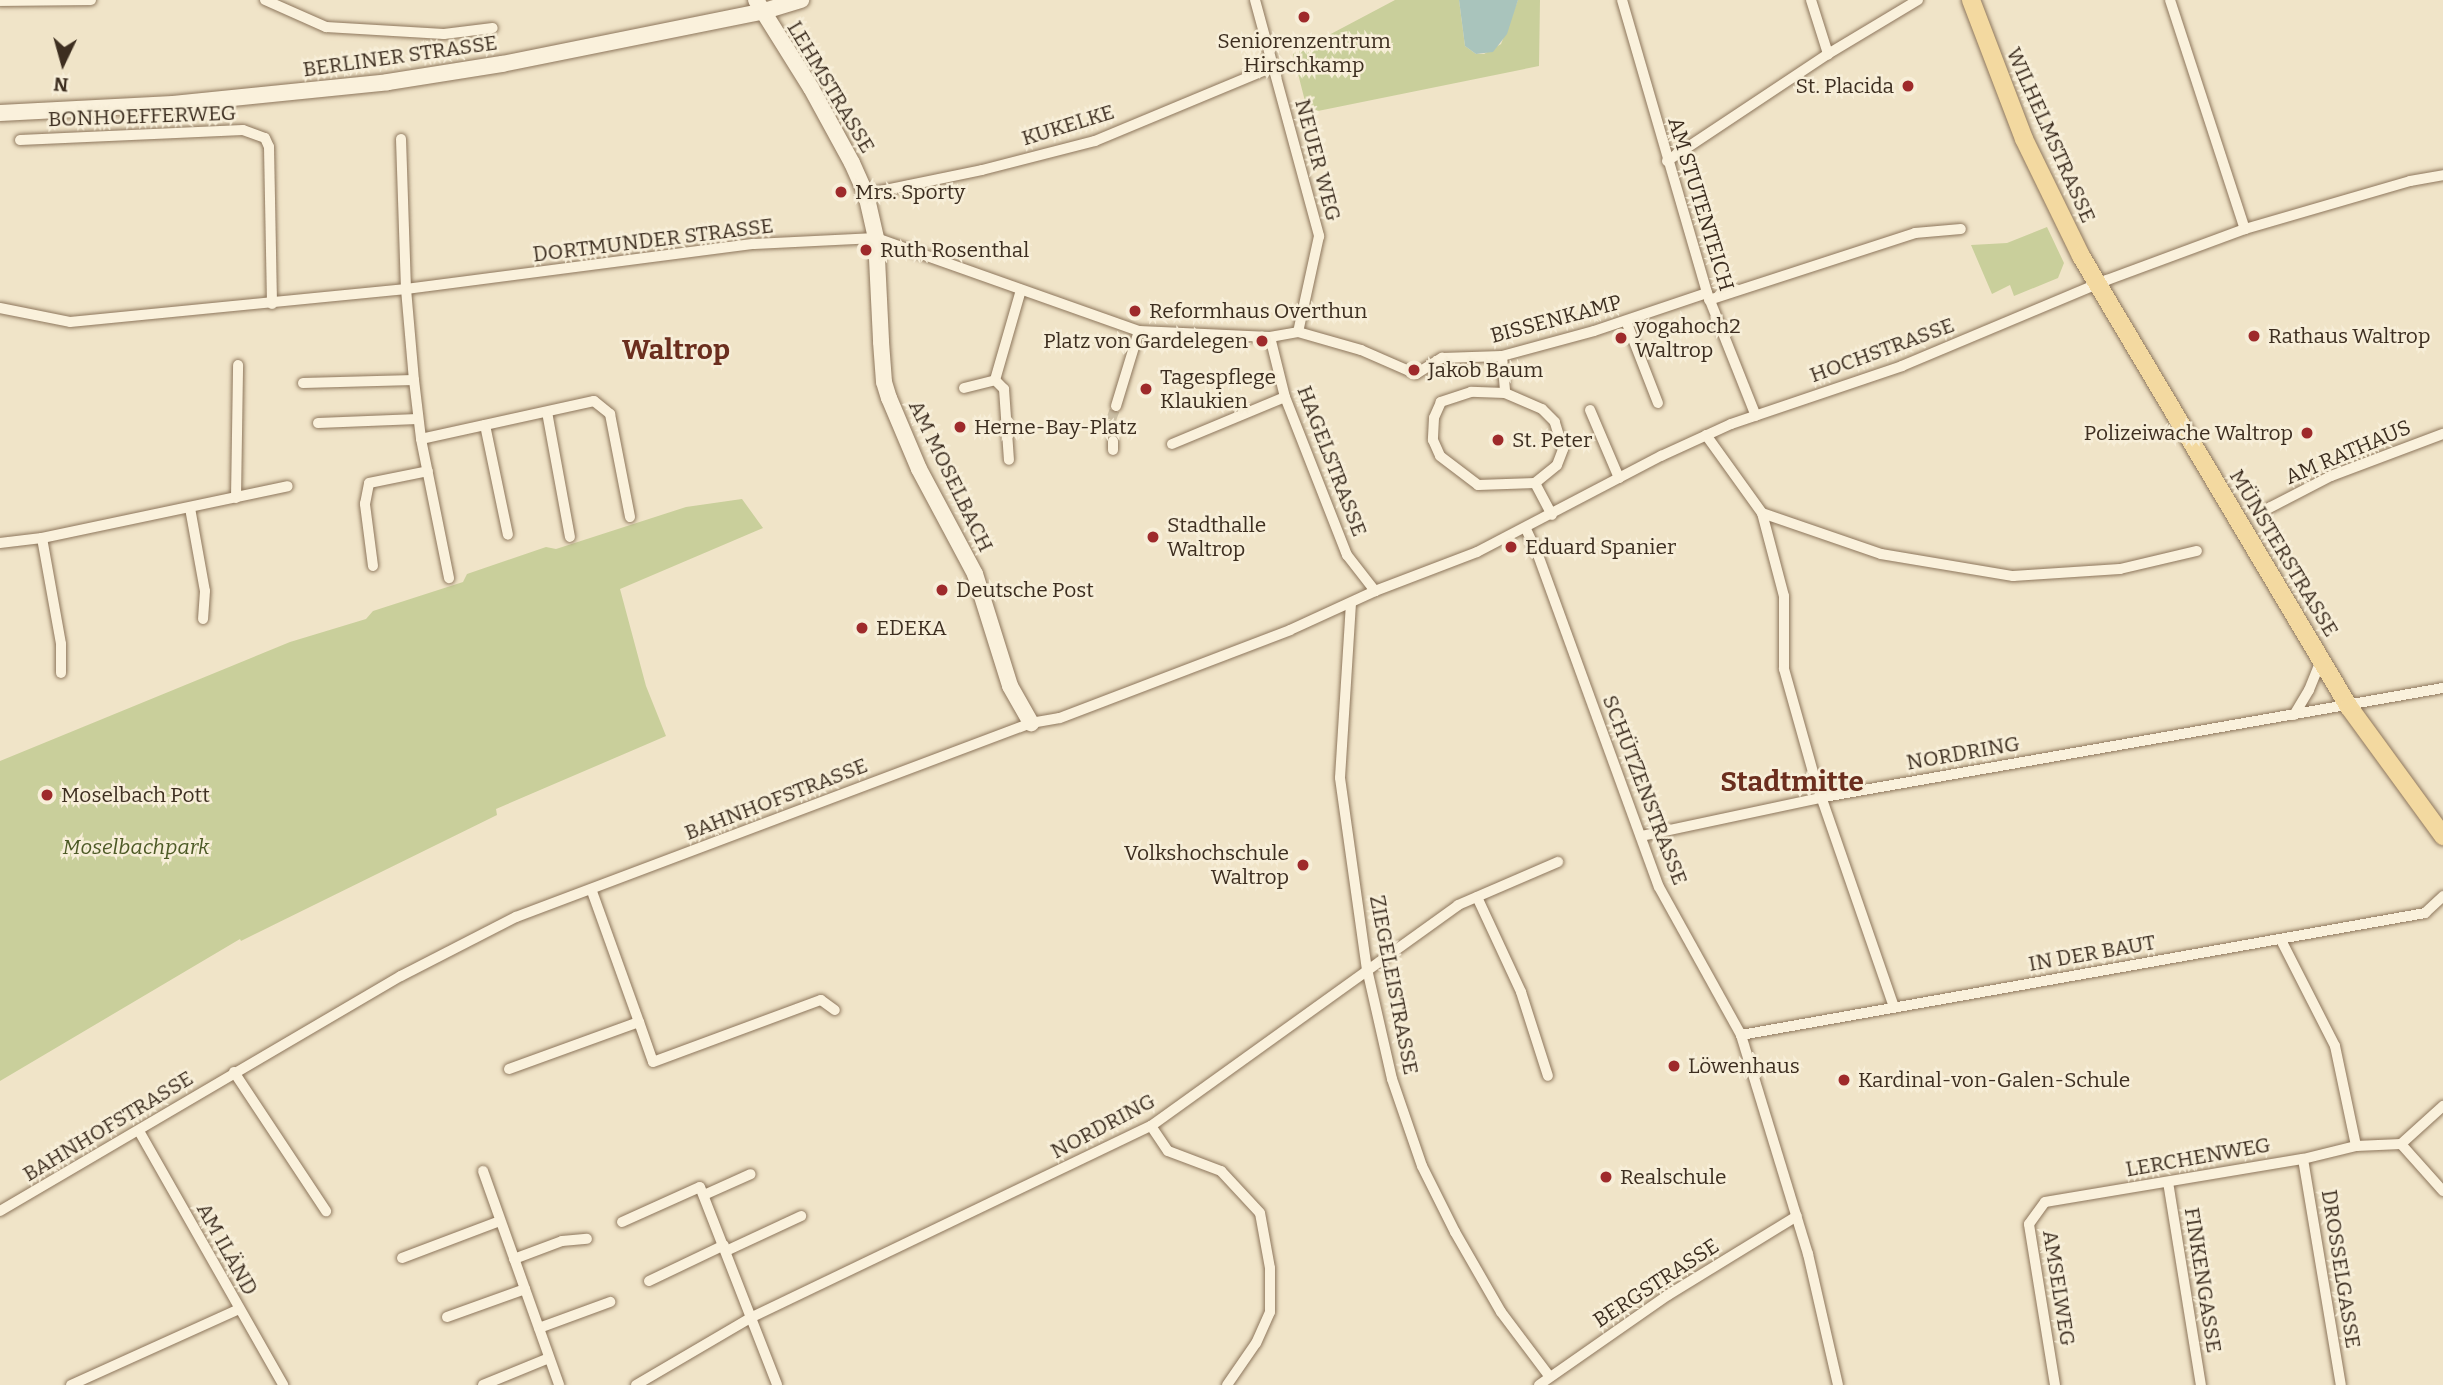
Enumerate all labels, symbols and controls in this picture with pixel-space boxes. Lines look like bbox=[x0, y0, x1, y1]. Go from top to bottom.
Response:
marker: Seniorenzentrum Hirschkamp bbox=[1296, 9, 1312, 25]
street label: LEHMSTRASSE bbox=[782, 17, 880, 157]
north arrow bbox=[28, 28, 98, 98]
place label: Seniorenzentrum Hirschkamp bbox=[1217, 28, 1391, 78]
street label: BERLINER STRASSE bbox=[301, 30, 499, 82]
street label: WILHELMSTRASSE bbox=[2001, 43, 2101, 227]
text: N bbox=[53, 72, 69, 97]
place label: St. Placida bbox=[1796, 73, 1894, 99]
marker: St. Placida bbox=[1900, 78, 1916, 94]
street label: NEUER WEG bbox=[1290, 96, 1346, 224]
street label: KUKELKE bbox=[1019, 99, 1117, 151]
street label: BONHOEFFERWEG bbox=[48, 100, 236, 132]
street label: AM STUTENTEICH bbox=[1663, 114, 1739, 294]
place label: Mrs. Sporty bbox=[855, 179, 965, 205]
marker: Mrs. Sporty bbox=[833, 184, 849, 200]
street label: DORTMUNDER STRASSE bbox=[531, 213, 775, 267]
place label: Ruth Rosenthal bbox=[880, 237, 1029, 263]
marker: Ruth Rosenthal bbox=[858, 242, 874, 258]
street label: BISSENKAMP bbox=[1488, 289, 1624, 349]
place label: Reformhaus Overthun bbox=[1149, 298, 1367, 324]
marker: Reformhaus Overthun bbox=[1127, 303, 1143, 319]
street label: HOCHSTRASSE bbox=[1806, 312, 1958, 388]
place label: yogahoch2 Waltrop bbox=[1635, 313, 1741, 363]
place label: Rathaus Waltrop bbox=[2268, 323, 2430, 349]
place label: Platz von Gardelegen bbox=[1043, 328, 1248, 354]
marker: Rathaus Waltrop bbox=[2246, 328, 2262, 344]
marker: yogahoch2 Waltrop bbox=[1613, 330, 1629, 346]
district label: Waltrop bbox=[622, 333, 730, 367]
marker: Platz von Gardelegen bbox=[1254, 333, 1270, 349]
place label: Jakob Baum bbox=[1428, 357, 1543, 383]
marker: Jakob Baum bbox=[1406, 362, 1422, 378]
place label: Tagespflege Klaukien bbox=[1160, 364, 1276, 414]
marker: Tagespflege Klaukien bbox=[1138, 381, 1154, 397]
street label: HAGELSTRASSE bbox=[1292, 382, 1372, 540]
street label: AM MOSELBACH bbox=[903, 396, 999, 556]
place label: Herne-Bay-Platz bbox=[974, 414, 1137, 440]
street label: AM RATHAUS bbox=[2281, 414, 2415, 490]
marker: Herne-Bay-Platz bbox=[952, 419, 968, 435]
place label: Polizeiwache Waltrop bbox=[2084, 420, 2293, 446]
marker: Polizeiwache Waltrop bbox=[2299, 425, 2315, 441]
place label: St. Peter bbox=[1512, 427, 1592, 453]
marker: St. Peter bbox=[1490, 432, 1506, 448]
street label: MÜNSTERSTRASSE bbox=[2224, 465, 2344, 641]
place label: Stadthalle Waltrop bbox=[1167, 512, 1266, 562]
marker: Stadthalle Waltrop bbox=[1145, 529, 1161, 545]
place label: Eduard Spanier bbox=[1525, 534, 1676, 560]
marker: Eduard Spanier bbox=[1503, 539, 1519, 555]
place label: Deutsche Post bbox=[956, 577, 1094, 603]
marker: Deutsche Post bbox=[934, 582, 950, 598]
place label: EDEKA bbox=[876, 615, 947, 641]
marker: EDEKA bbox=[854, 620, 870, 636]
street label: SCHÜTZENSTRASSE bbox=[1597, 691, 1693, 889]
street label: NORDRING bbox=[1904, 731, 2022, 775]
street label: BAHNHOFSTRASSE bbox=[681, 753, 871, 845]
district label: Stadtmitte bbox=[1720, 765, 1864, 799]
place label: Moselbach Pott bbox=[61, 782, 210, 808]
marker: Moselbach Pott bbox=[39, 787, 55, 803]
park label: Moselbachpark bbox=[63, 834, 209, 860]
place label: Volkshochschule Waltrop bbox=[1124, 840, 1289, 890]
marker: Volkshochschule Waltrop bbox=[1295, 857, 1311, 873]
street label: ZIEGELEISTRASSE bbox=[1364, 893, 1424, 1077]
street label: IN DER BAUT bbox=[2026, 929, 2158, 977]
place label: Löwenhaus bbox=[1688, 1053, 1800, 1079]
marker: Löwenhaus bbox=[1666, 1058, 1682, 1074]
street label: BAHNHOFSTRASSE bbox=[18, 1065, 198, 1187]
place label: Kardinal-von-Galen-Schule bbox=[1858, 1067, 2130, 1093]
marker: Kardinal-von-Galen-Schule bbox=[1836, 1072, 1852, 1088]
street label: NORDRING bbox=[1047, 1088, 1159, 1164]
street label: LERCHENWEG bbox=[2124, 1132, 2272, 1182]
place label: Realschule bbox=[1620, 1164, 1726, 1190]
marker: Realschule bbox=[1598, 1169, 1614, 1185]
street label: DROSSELGASSE bbox=[2316, 1188, 2366, 1350]
street label: AM ILÄND bbox=[191, 1198, 263, 1300]
street label: FINKENGASSE bbox=[2179, 1206, 2227, 1354]
street label: AMSELWEG bbox=[2037, 1228, 2081, 1348]
street label: BERGSTRASSE bbox=[1589, 1233, 1723, 1333]

